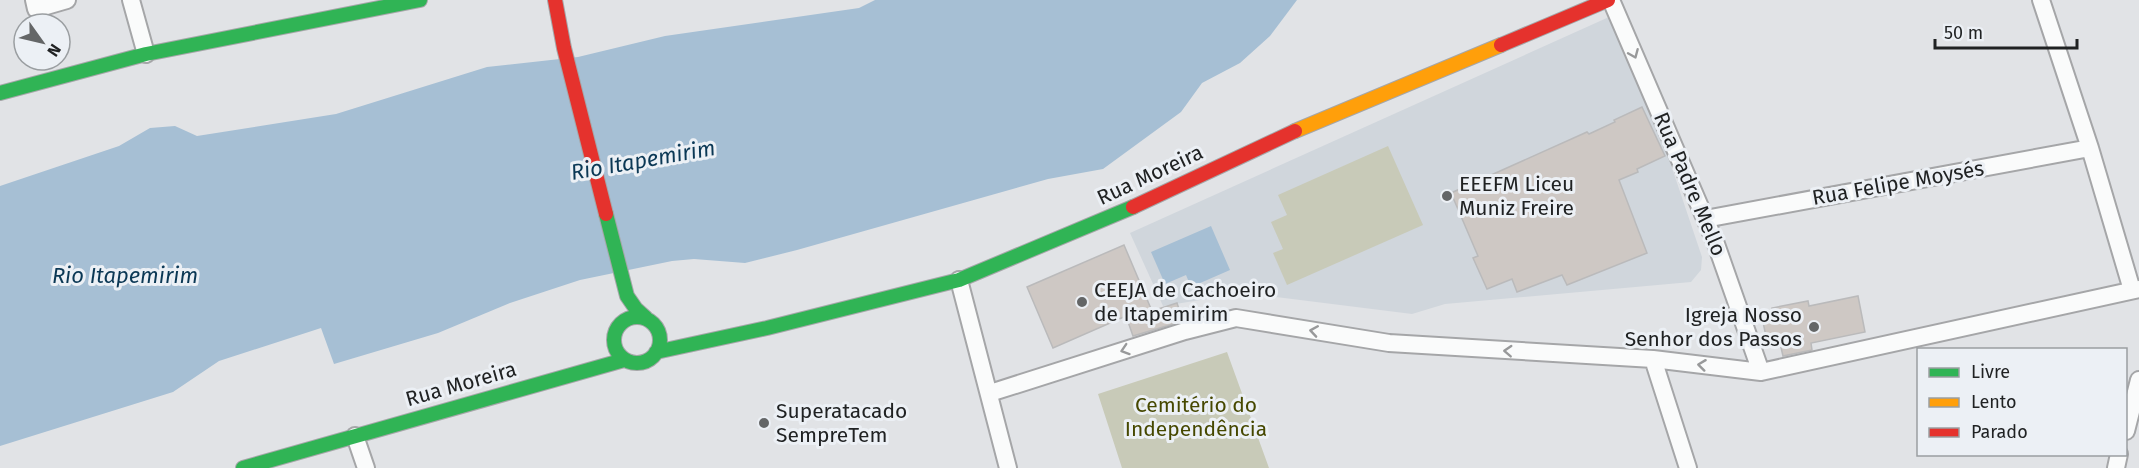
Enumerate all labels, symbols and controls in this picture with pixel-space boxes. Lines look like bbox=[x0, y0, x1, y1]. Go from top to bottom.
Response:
north arrow bbox=[12, 12, 72, 72]
scale bar bbox=[1935, 12, 2078, 50]
text: 50 m bbox=[1944, 22, 1983, 44]
text: N bbox=[43, 40, 65, 60]
one-way arrow bbox=[1627, 47, 1639, 58]
street label: Rua Padre Mello bbox=[1648, 108, 1732, 260]
water label: Rio Itapemirim bbox=[569, 134, 717, 186]
street label: Rua Moreira bbox=[1093, 139, 1207, 211]
street label: Rua Felipe Moysés bbox=[1810, 155, 1986, 211]
place label: EEEFM Liceu Muniz Freire bbox=[1459, 171, 1574, 221]
marker: EEEFM Liceu Muniz Freire bbox=[1440, 189, 1454, 203]
water label: Rio Itapemirim bbox=[52, 262, 198, 289]
place label: CEEJA de Cachoeiro de Itapemirim bbox=[1094, 277, 1276, 327]
marker: CEEJA de Cachoeiro de Itapemirim bbox=[1075, 295, 1089, 309]
place label: Igreja Nosso Senhor dos Passos bbox=[1625, 302, 1802, 352]
marker: Igreja Nosso Senhor dos Passos bbox=[1807, 320, 1821, 334]
one-way arrow bbox=[1310, 325, 1320, 338]
one-way arrow bbox=[1120, 343, 1131, 355]
one-way arrow bbox=[1504, 344, 1513, 357]
legend bbox=[1917, 348, 2127, 456]
street label: Rua Moreira bbox=[403, 356, 519, 412]
one-way arrow bbox=[1698, 359, 1707, 372]
text: Livre bbox=[1971, 361, 2010, 383]
text: Lento bbox=[1971, 391, 2017, 413]
park label: Cemitério do Independência bbox=[1125, 392, 1267, 442]
place label: Superatacado SempreTem bbox=[776, 398, 907, 448]
marker: Superatacado SempreTem bbox=[757, 416, 771, 430]
text: Parado bbox=[1971, 421, 2028, 443]

